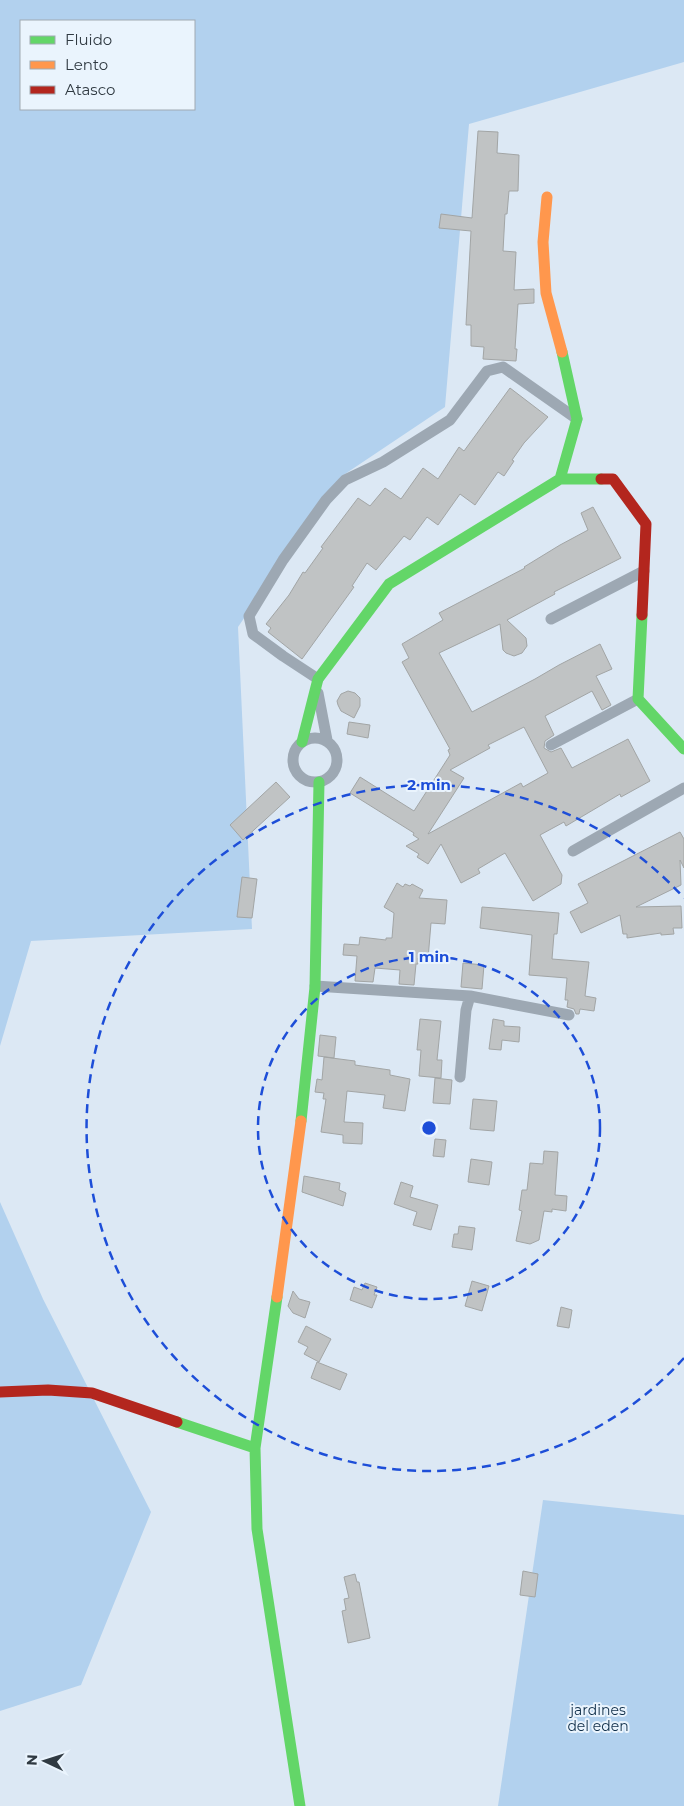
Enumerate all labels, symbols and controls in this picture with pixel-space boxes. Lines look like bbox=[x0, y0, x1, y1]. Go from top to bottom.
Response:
legend bbox=[20, 20, 195, 110]
text: Fluido bbox=[65, 30, 112, 49]
text: Lento bbox=[65, 55, 108, 74]
text: Atasco bbox=[65, 80, 115, 99]
text: 2 min bbox=[407, 775, 451, 794]
text: 1 min bbox=[409, 947, 449, 966]
centre of rings bbox=[420, 1119, 438, 1137]
park label: jardines del eden bbox=[567, 1701, 629, 1735]
north arrow bbox=[20, 1736, 70, 1786]
text: N bbox=[23, 1754, 41, 1766]

